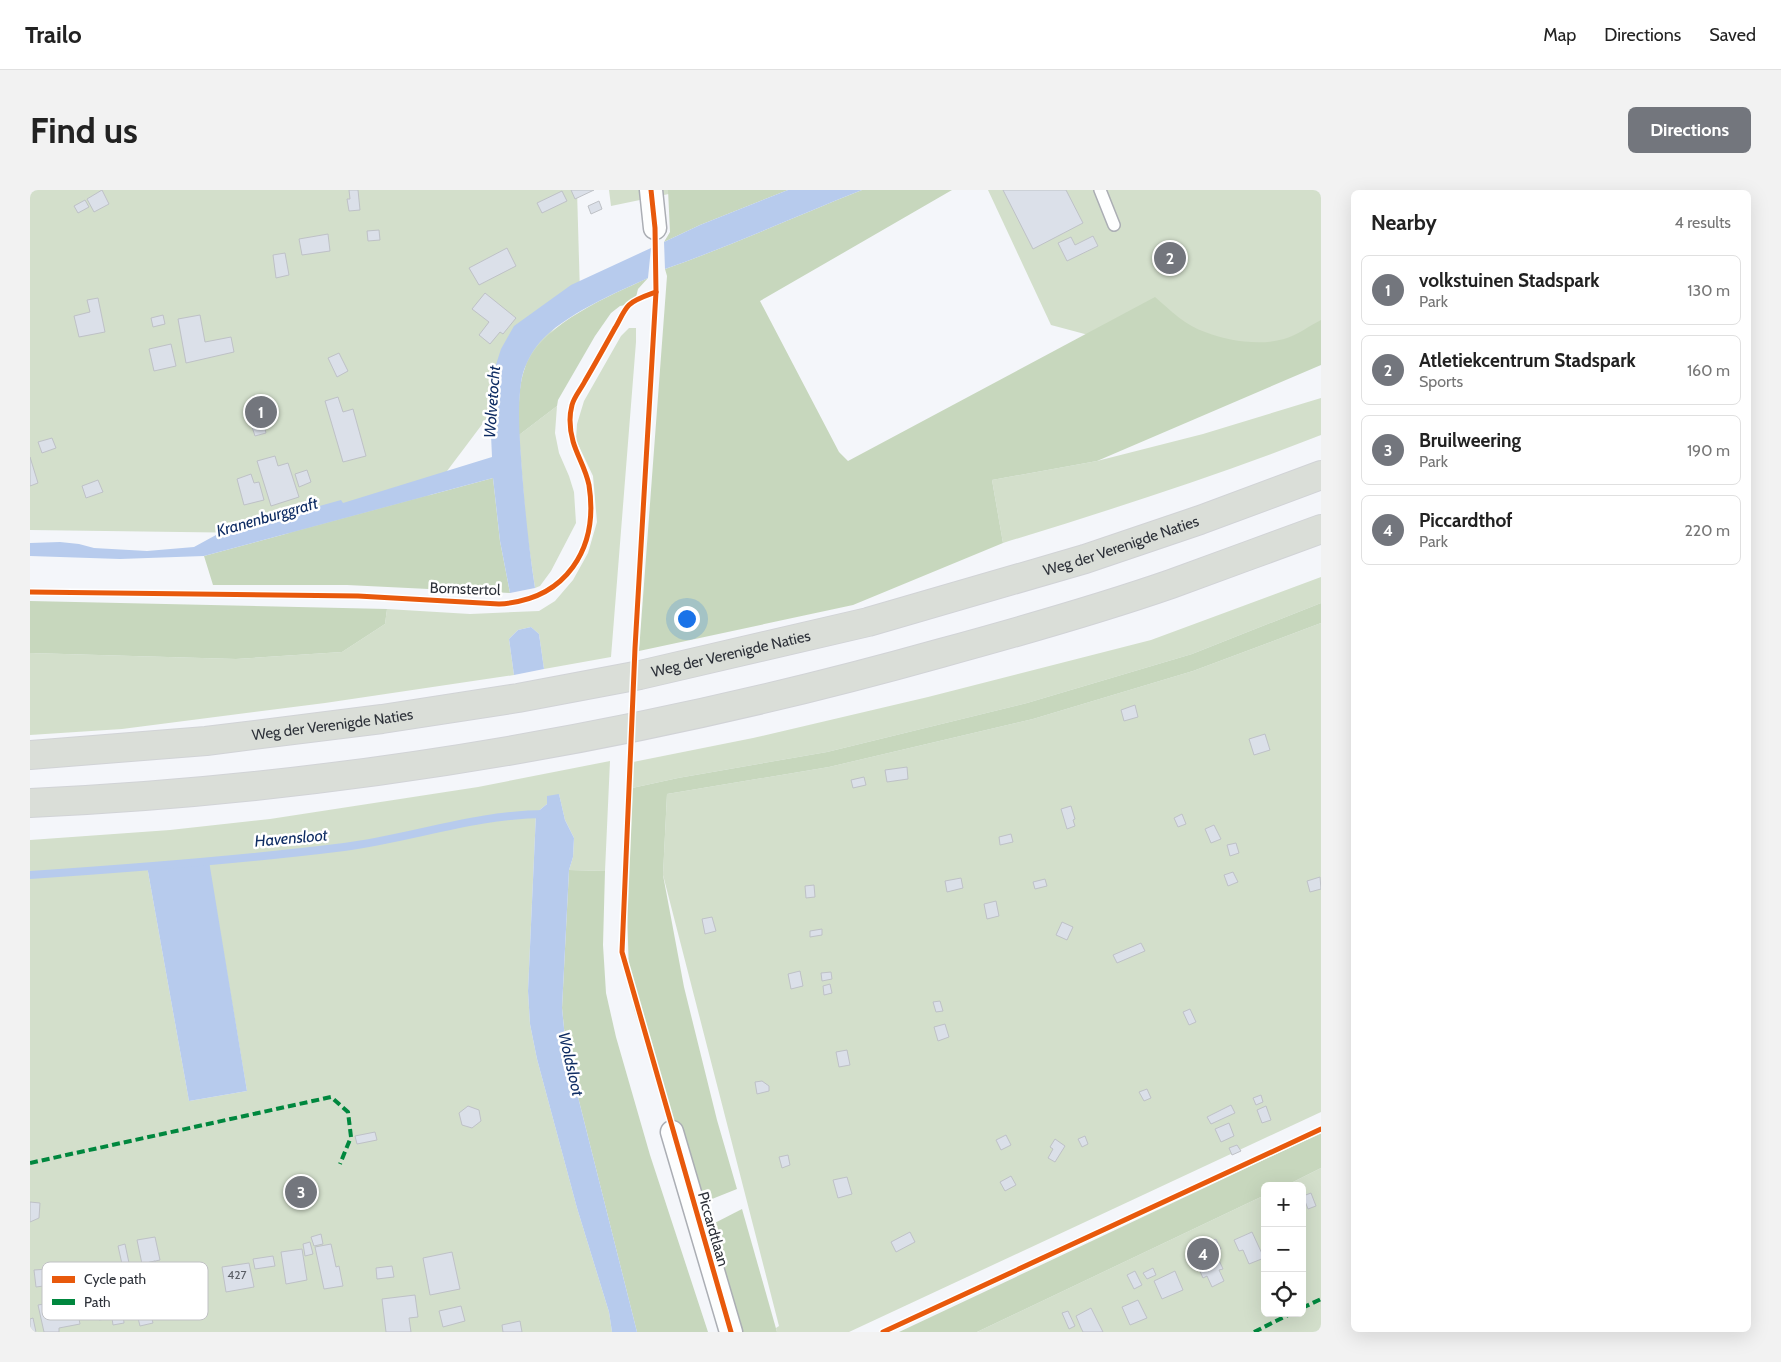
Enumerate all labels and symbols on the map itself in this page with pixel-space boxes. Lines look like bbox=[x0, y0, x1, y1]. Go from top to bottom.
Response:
pin: 2 bbox=[1154, 239, 1186, 277]
water label: Wolvetocht bbox=[480, 364, 504, 439]
pin: 1 bbox=[245, 393, 277, 431]
water label: Kranenburggraft bbox=[214, 493, 321, 541]
street label: Weg der Verenigde Naties bbox=[1041, 512, 1201, 580]
street label: Bornstertol bbox=[429, 579, 501, 599]
your location bbox=[674, 606, 700, 632]
street label: Weg der Verenigde Naties bbox=[650, 627, 812, 681]
street label: Weg der Verenigde Naties bbox=[251, 705, 414, 744]
water label: Havensloot bbox=[254, 825, 329, 851]
water label: Woldsloot bbox=[554, 1030, 588, 1099]
pin: 3 bbox=[285, 1173, 317, 1211]
street label: Piccardtlaan bbox=[694, 1190, 732, 1268]
pin: 4 bbox=[1187, 1235, 1219, 1273]
legend bbox=[42, 1262, 208, 1320]
house number: 427 bbox=[227, 1267, 247, 1282]
text: Cycle path bbox=[84, 1270, 146, 1288]
text: Path bbox=[84, 1293, 111, 1311]

